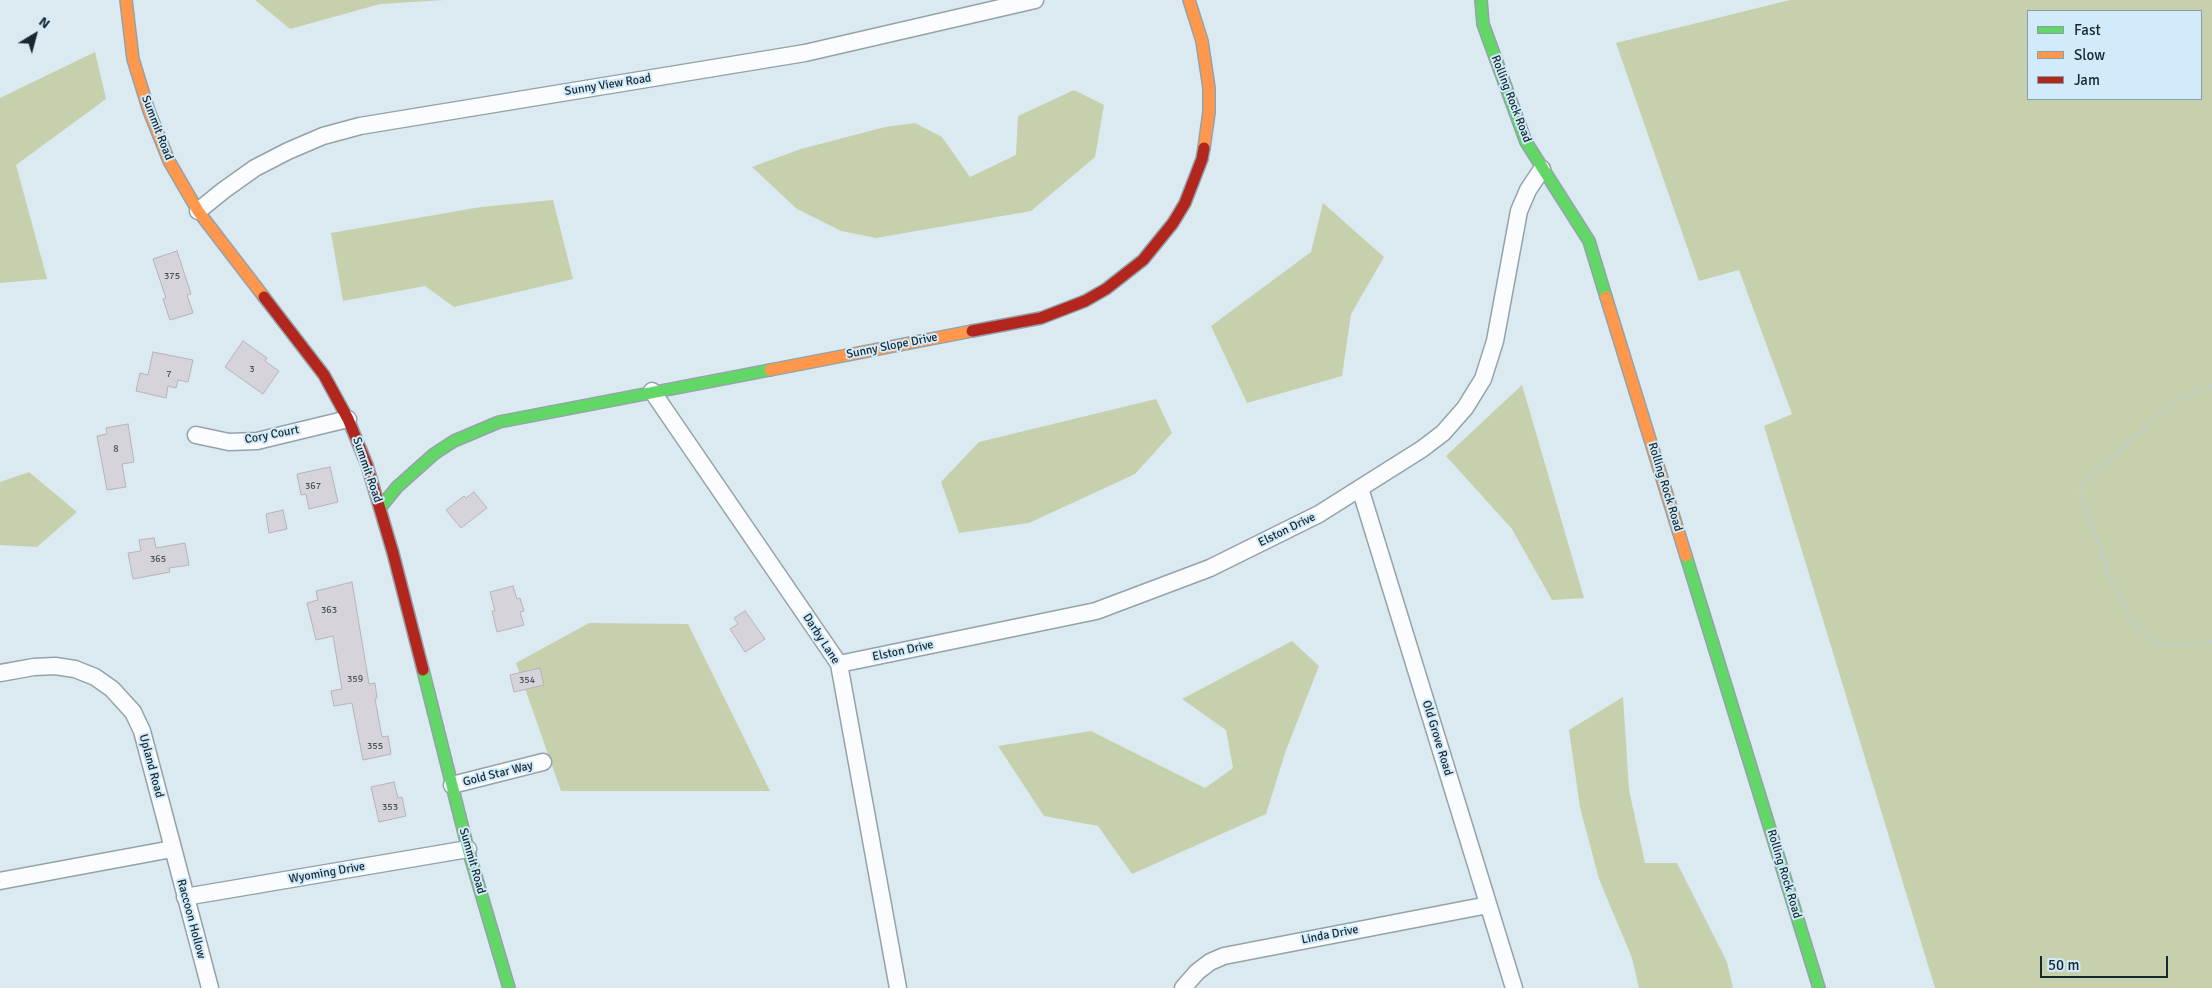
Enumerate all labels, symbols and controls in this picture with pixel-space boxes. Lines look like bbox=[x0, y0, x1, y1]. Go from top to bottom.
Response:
north arrow bbox=[10, 10, 60, 60]
legend bbox=[2027, 10, 2202, 100]
text: N bbox=[35, 13, 53, 32]
text: Fast bbox=[2074, 21, 2101, 39]
text: Slow bbox=[2074, 46, 2105, 64]
street label: Rolling Rock Road bbox=[1488, 53, 1534, 145]
street label: Sunny View Road bbox=[564, 71, 652, 99]
text: Jam bbox=[2074, 71, 2100, 89]
street label: Summit Road bbox=[138, 94, 176, 162]
house number: 375 bbox=[164, 270, 180, 282]
street label: Sunny Slope Drive bbox=[845, 330, 939, 362]
house number: 3 bbox=[249, 363, 255, 375]
house number: 7 bbox=[166, 368, 172, 380]
street label: Cory Court bbox=[244, 423, 300, 447]
street label: Summit Road bbox=[349, 435, 385, 505]
street label: Rolling Rock Road bbox=[1645, 441, 1685, 533]
house number: 8 bbox=[113, 443, 119, 455]
house number: 367 bbox=[305, 480, 321, 492]
street label: Elston Drive bbox=[1256, 510, 1318, 550]
house number: 365 bbox=[150, 553, 166, 565]
house number: 363 bbox=[321, 604, 337, 616]
street label: Darby Lane bbox=[799, 611, 843, 667]
street label: Elston Drive bbox=[871, 638, 935, 664]
house number: 359 bbox=[347, 673, 363, 685]
house number: 354 bbox=[519, 674, 535, 686]
street label: Old Grove Road bbox=[1419, 699, 1455, 777]
street label: Upland Road bbox=[136, 733, 166, 799]
house number: 355 bbox=[367, 740, 383, 752]
street label: Gold Star Way bbox=[461, 758, 535, 790]
house number: 353 bbox=[382, 801, 398, 813]
street label: Summit Road bbox=[456, 826, 488, 896]
street label: Rolling Rock Road bbox=[1764, 828, 1804, 920]
street label: Wyoming Drive bbox=[288, 859, 366, 887]
street label: Raccoon Hollow bbox=[173, 878, 209, 960]
street label: Linda Drive bbox=[1300, 922, 1360, 948]
scale bar bbox=[2042, 946, 2170, 978]
text: 50 m bbox=[2048, 956, 2079, 974]

